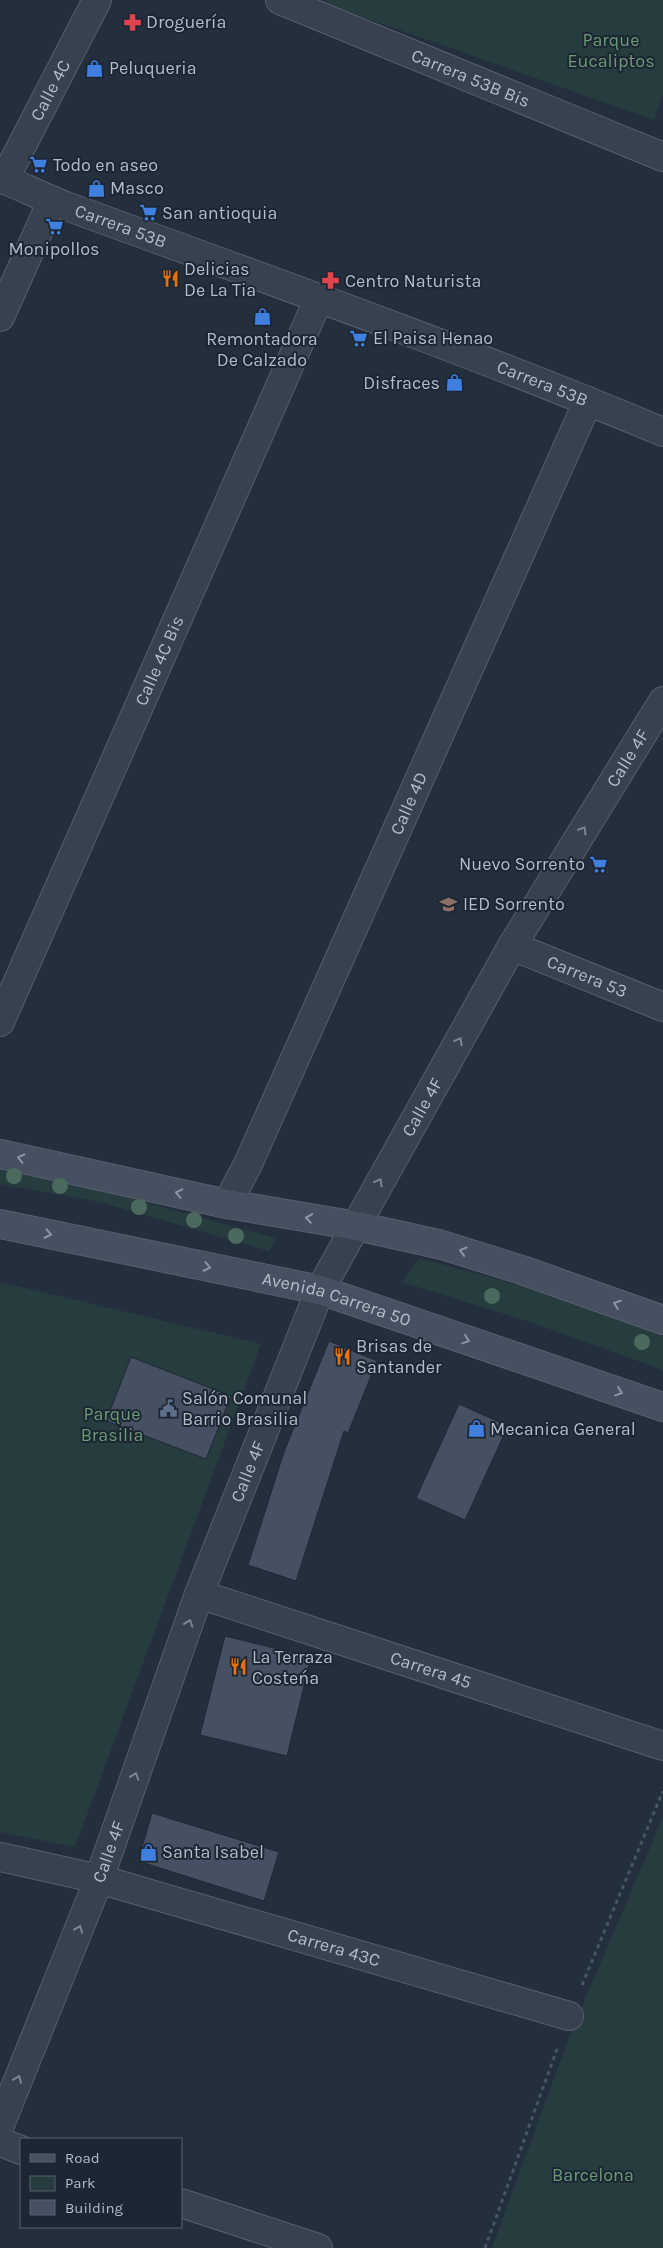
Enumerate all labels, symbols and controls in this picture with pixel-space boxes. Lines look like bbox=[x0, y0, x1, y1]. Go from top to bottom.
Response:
place label: Droguería bbox=[146, 11, 226, 33]
pharmacy icon: Droguería bbox=[122, 12, 142, 32]
park label: Parque Eucaliptos bbox=[567, 29, 655, 72]
street label: Carrera 53B Bis bbox=[408, 44, 533, 112]
street label: Calle 4C bbox=[26, 56, 75, 125]
place label: Peluqueria bbox=[109, 57, 197, 79]
shop icon: Peluqueria bbox=[85, 58, 105, 78]
place label: Todo en aseo bbox=[53, 154, 158, 176]
supermarket icon: Todo en aseo bbox=[29, 155, 49, 175]
place label: Masco bbox=[110, 177, 164, 199]
shop icon: Masco bbox=[86, 178, 106, 198]
street label: Carrera 53B bbox=[72, 199, 170, 253]
place label: San antioquia bbox=[162, 202, 277, 224]
supermarket icon: San antioquia bbox=[138, 203, 158, 223]
supermarket icon: Monipollos bbox=[44, 216, 64, 236]
place label: Monipollos bbox=[8, 238, 100, 260]
place label: Delicias De La Tia bbox=[184, 258, 256, 301]
restaurant icon: Delicias De La Tia bbox=[160, 269, 180, 289]
place label: Centro Naturista bbox=[345, 270, 481, 292]
pharmacy icon: Centro Naturista bbox=[321, 271, 341, 291]
shop icon: Remontadora De Calzado bbox=[252, 306, 272, 326]
place label: El Paisa Henao bbox=[373, 327, 493, 349]
place label: Remontadora De Calzado bbox=[206, 328, 318, 371]
supermarket icon: El Paisa Henao bbox=[349, 328, 369, 348]
street label: Carrera 53B bbox=[494, 355, 591, 411]
place label: Disfraces bbox=[363, 372, 440, 394]
shop icon: Disfraces bbox=[444, 373, 464, 393]
street label: Calle 4C Bis bbox=[130, 612, 189, 709]
street label: Calle 4F bbox=[602, 725, 654, 791]
street label: Calle 4D bbox=[385, 768, 432, 838]
one-way arrow bbox=[577, 827, 587, 836]
place label: Nuevo Sorrento bbox=[459, 853, 585, 875]
supermarket icon: Nuevo Sorrento bbox=[589, 854, 609, 874]
place label: IED Sorrento bbox=[463, 893, 565, 915]
school or university icon: IED Sorrento bbox=[439, 894, 459, 914]
street label: Carrera 53 bbox=[544, 950, 631, 1002]
one-way arrow bbox=[453, 1037, 463, 1046]
street label: Calle 4F bbox=[397, 1074, 447, 1140]
one-way arrow bbox=[16, 1153, 25, 1164]
one-way arrow bbox=[373, 1179, 383, 1188]
one-way arrow bbox=[175, 1189, 184, 1199]
one-way arrow bbox=[305, 1214, 313, 1224]
one-way arrow bbox=[43, 1228, 52, 1238]
one-way arrow bbox=[460, 1247, 468, 1257]
one-way arrow bbox=[202, 1261, 211, 1272]
street label: Avenida Carrera 50 bbox=[260, 1267, 414, 1331]
one-way arrow bbox=[613, 1300, 622, 1310]
one-way arrow bbox=[461, 1334, 469, 1344]
place label: Brisas de Santander bbox=[356, 1335, 442, 1378]
restaurant icon: Brisas de Santander bbox=[332, 1346, 352, 1366]
one-way arrow bbox=[615, 1386, 623, 1396]
place label: Salón Comunal Barrio Brasilia bbox=[182, 1387, 307, 1430]
public building icon: Salón Comunal Barrio Brasilia bbox=[158, 1398, 178, 1418]
park label: Parque Brasilia bbox=[81, 1403, 143, 1446]
place label: Mecanica General bbox=[490, 1418, 636, 1440]
shop icon: Mecanica General bbox=[466, 1419, 486, 1439]
street label: Calle 4F bbox=[226, 1438, 270, 1505]
one-way arrow bbox=[183, 1619, 193, 1628]
place label: La Terraza Costeńa bbox=[252, 1646, 333, 1689]
street label: Carrera 45 bbox=[387, 1646, 474, 1694]
restaurant icon: La Terraza Costeńa bbox=[228, 1657, 248, 1677]
one-way arrow bbox=[129, 1773, 139, 1781]
street label: Calle 4F bbox=[88, 1818, 130, 1886]
place label: Santa Isabel bbox=[162, 1841, 264, 1863]
shop icon: Santa Isabel bbox=[138, 1842, 158, 1862]
street label: Carrera 43C bbox=[285, 1923, 383, 1971]
one-way arrow bbox=[73, 1925, 83, 1934]
one-way arrow bbox=[13, 2076, 23, 2084]
legend bbox=[20, 2138, 182, 2228]
text: Road bbox=[65, 2149, 100, 2167]
park label: Barcelona bbox=[552, 2164, 634, 2186]
text: Park bbox=[65, 2174, 95, 2192]
text: Building bbox=[65, 2199, 123, 2217]

